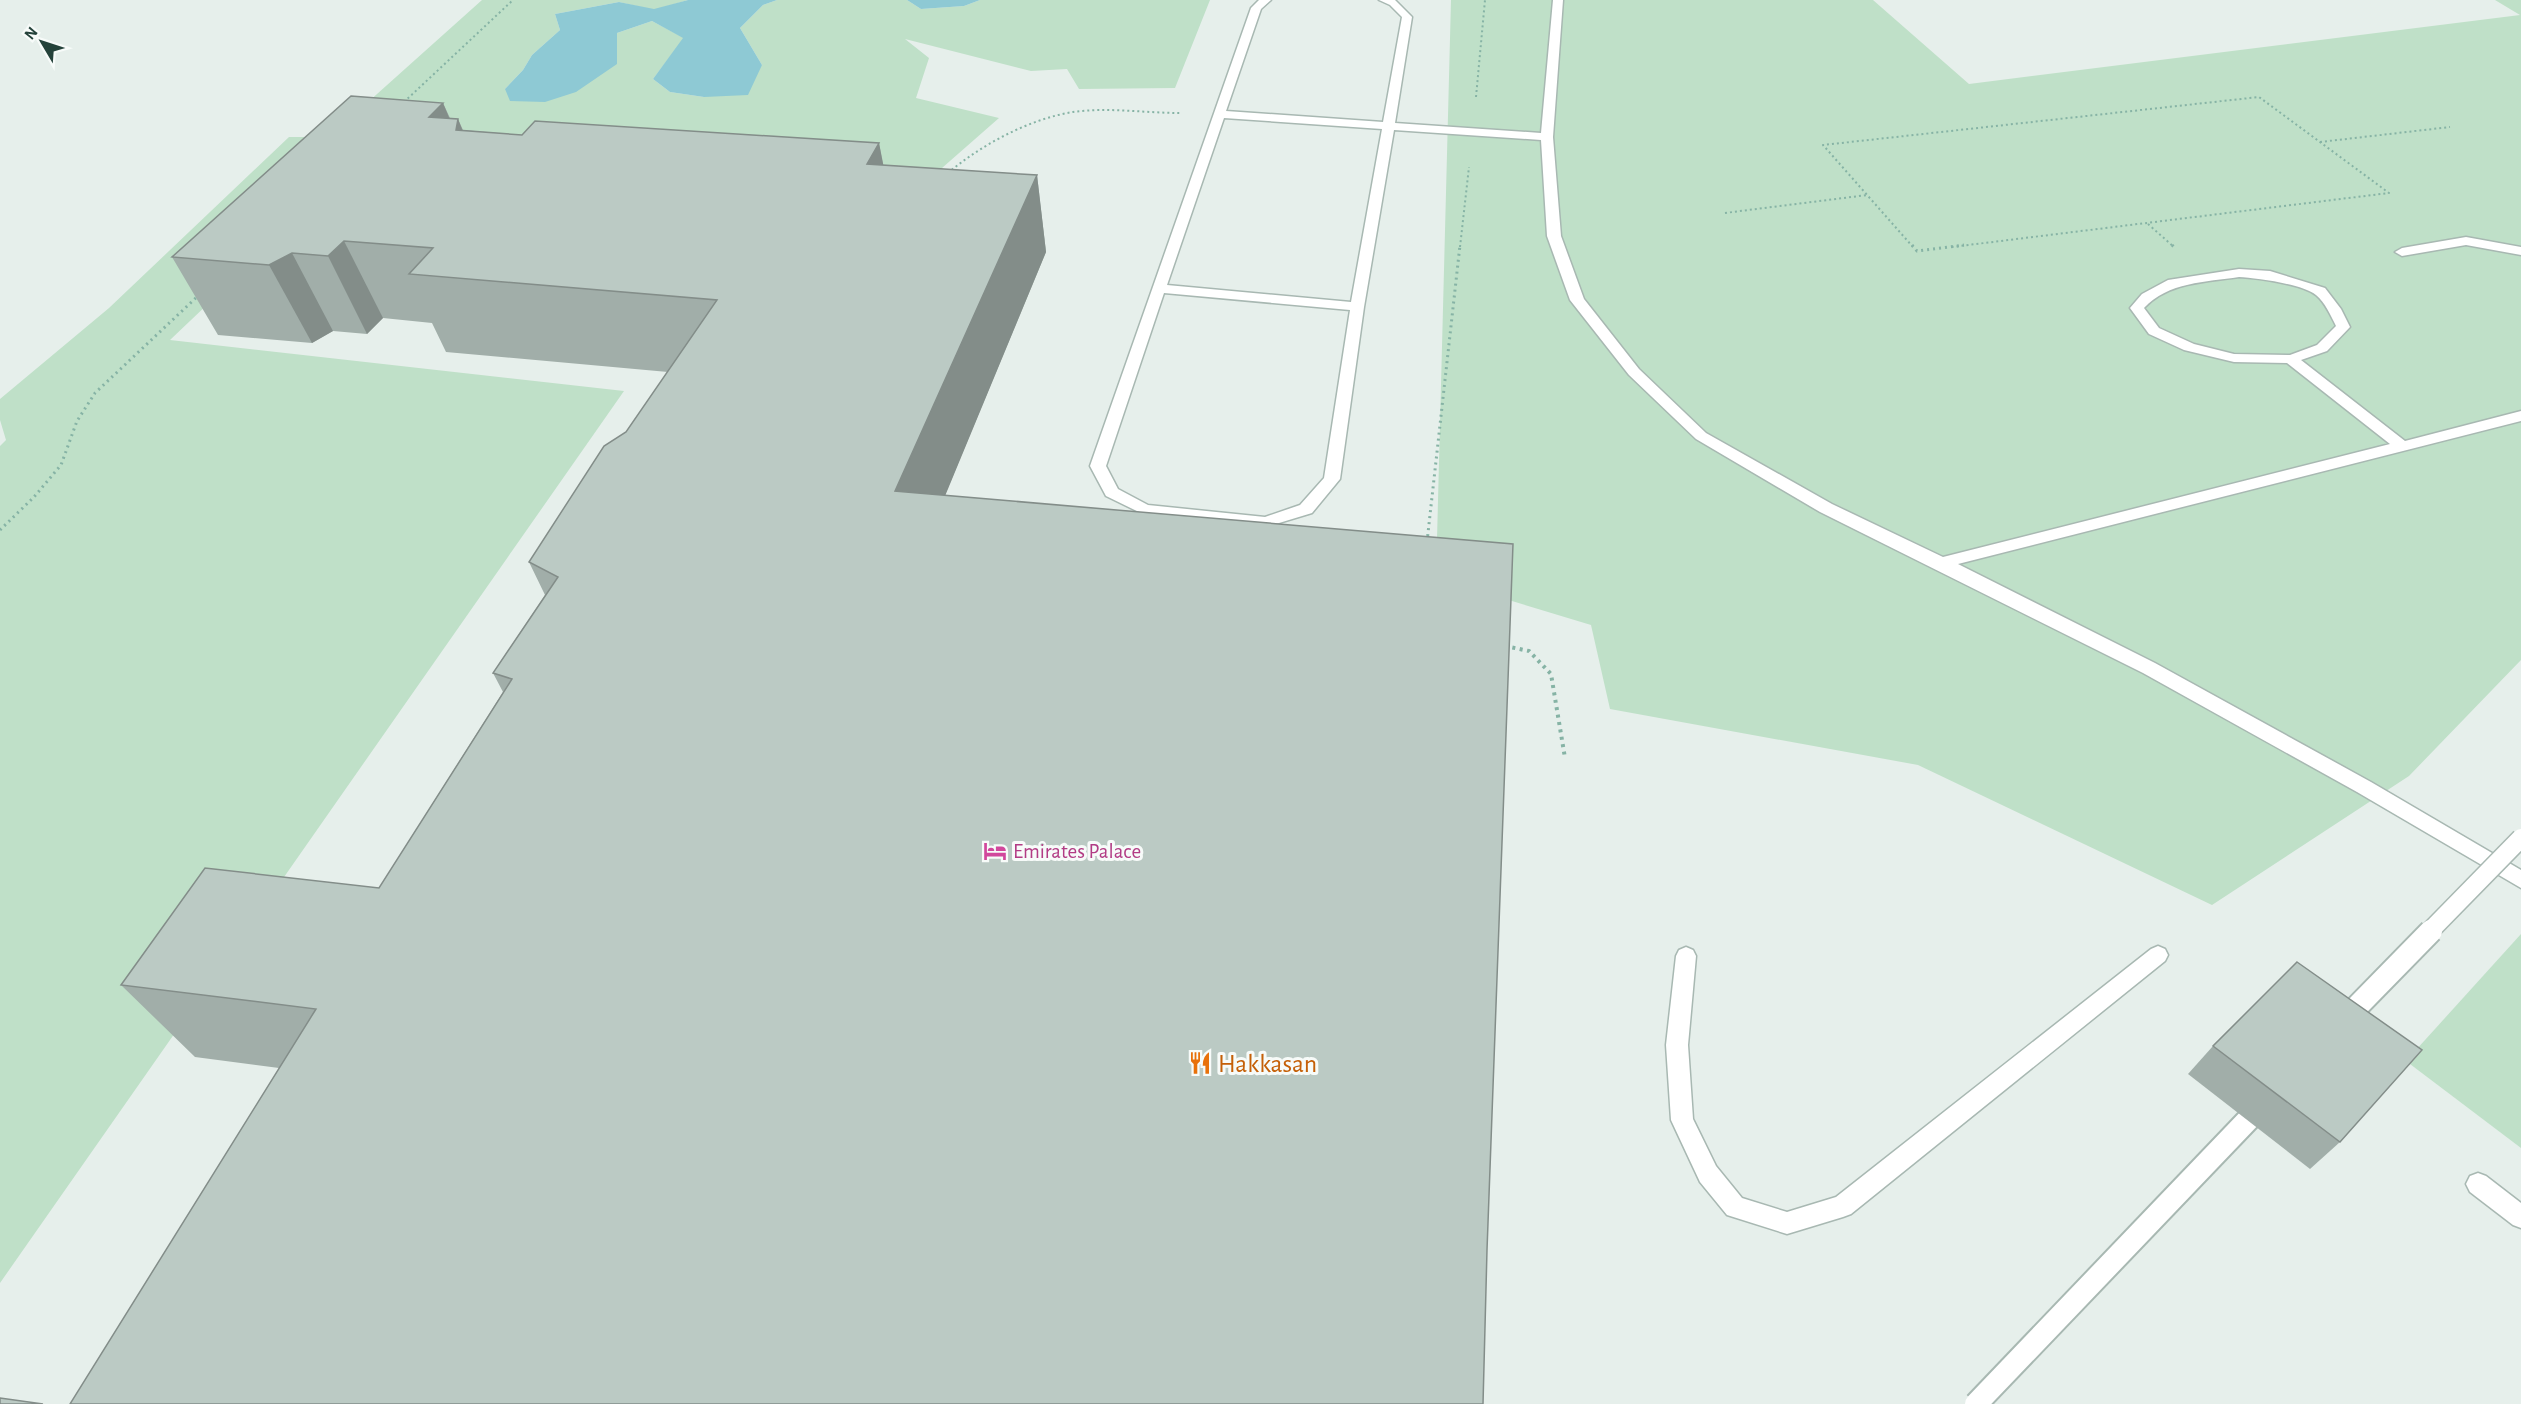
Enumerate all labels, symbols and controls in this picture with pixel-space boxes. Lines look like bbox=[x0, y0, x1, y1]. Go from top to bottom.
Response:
north arrow bbox=[12, 12, 72, 72]
text: N bbox=[21, 24, 41, 43]
hotel icon: Emirates Palace bbox=[982, 838, 1008, 864]
place label: Emirates Palace bbox=[1013, 841, 1141, 862]
restaurant icon: Hakkasan bbox=[1187, 1050, 1213, 1076]
place label: Hakkasan bbox=[1218, 1051, 1317, 1077]

